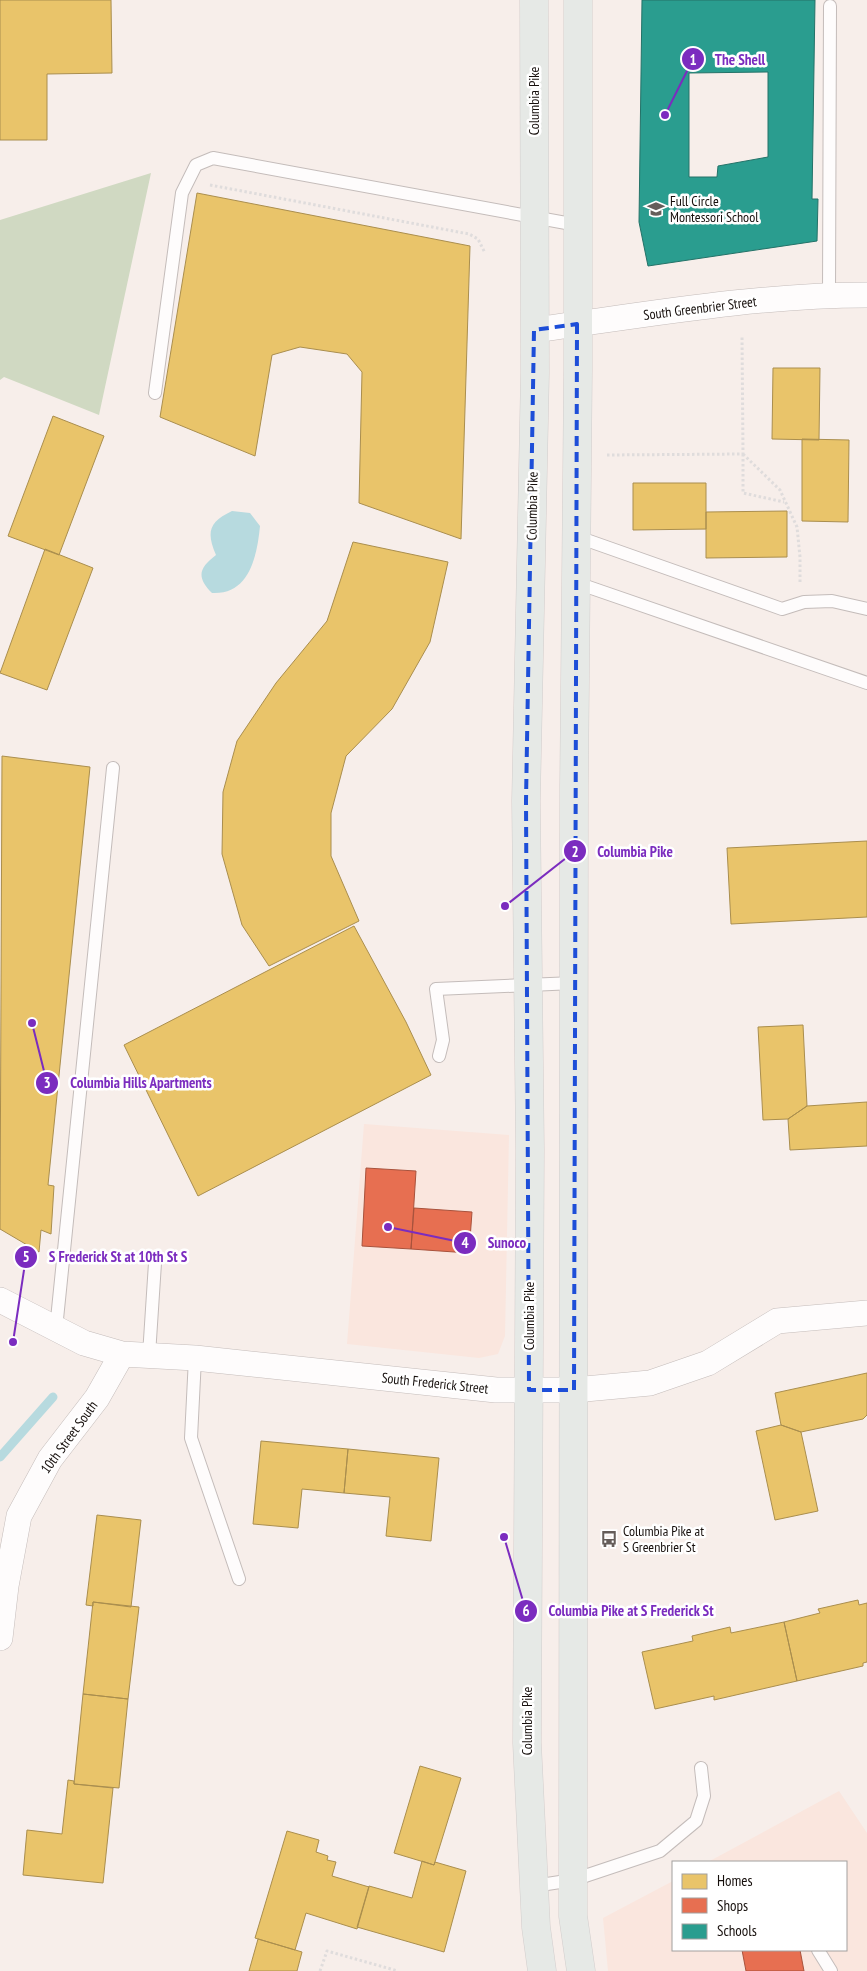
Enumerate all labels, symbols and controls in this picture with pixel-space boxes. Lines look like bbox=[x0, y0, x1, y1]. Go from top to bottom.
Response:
callout: The Shell bbox=[680, 44, 775, 74]
text: 1 bbox=[689, 50, 697, 69]
text: The Shell bbox=[715, 50, 766, 69]
street label: Columbia Pike bbox=[525, 66, 543, 135]
place label: Full Circle Montessori School bbox=[670, 192, 759, 226]
school or university icon: Full Circle Montessori School bbox=[646, 199, 666, 219]
street label: South Greenbrier Street bbox=[642, 292, 758, 324]
street label: Columbia Pike bbox=[522, 471, 542, 540]
callout: Columbia Pike bbox=[562, 836, 683, 866]
text: 2 bbox=[571, 842, 579, 861]
text: Columbia Pike bbox=[597, 842, 673, 861]
callout: Columbia Hills Apartments bbox=[35, 1068, 222, 1098]
text: 3 bbox=[43, 1073, 51, 1092]
text: Columbia Hills Apartments bbox=[70, 1073, 212, 1092]
callout: Sunoco bbox=[453, 1228, 536, 1258]
text: 4 bbox=[461, 1233, 469, 1252]
text: Sunoco bbox=[488, 1233, 527, 1252]
callout: S Frederick St at 10th St S bbox=[14, 1242, 198, 1272]
text: 5 bbox=[22, 1247, 30, 1266]
text: S Frederick St at 10th St S bbox=[49, 1247, 188, 1266]
street label: Columbia Pike bbox=[520, 1281, 538, 1350]
street label: South Frederick Street bbox=[381, 1368, 489, 1398]
street label: 10th Street South bbox=[37, 1397, 101, 1477]
place label: Columbia Pike at S Greenbrier St bbox=[623, 1522, 704, 1556]
bus stop icon: Columbia Pike at S Greenbrier St bbox=[599, 1529, 619, 1549]
callout: Columbia Pike at S Frederick St bbox=[514, 1596, 724, 1626]
text: 6 bbox=[522, 1601, 530, 1620]
text: Columbia Pike at S Frederick St bbox=[548, 1601, 714, 1620]
street label: Columbia Pike bbox=[518, 1686, 536, 1755]
legend bbox=[672, 1861, 847, 1951]
text: Homes bbox=[717, 1871, 753, 1890]
text: Shops bbox=[717, 1896, 748, 1915]
text: Schools bbox=[717, 1921, 757, 1940]

